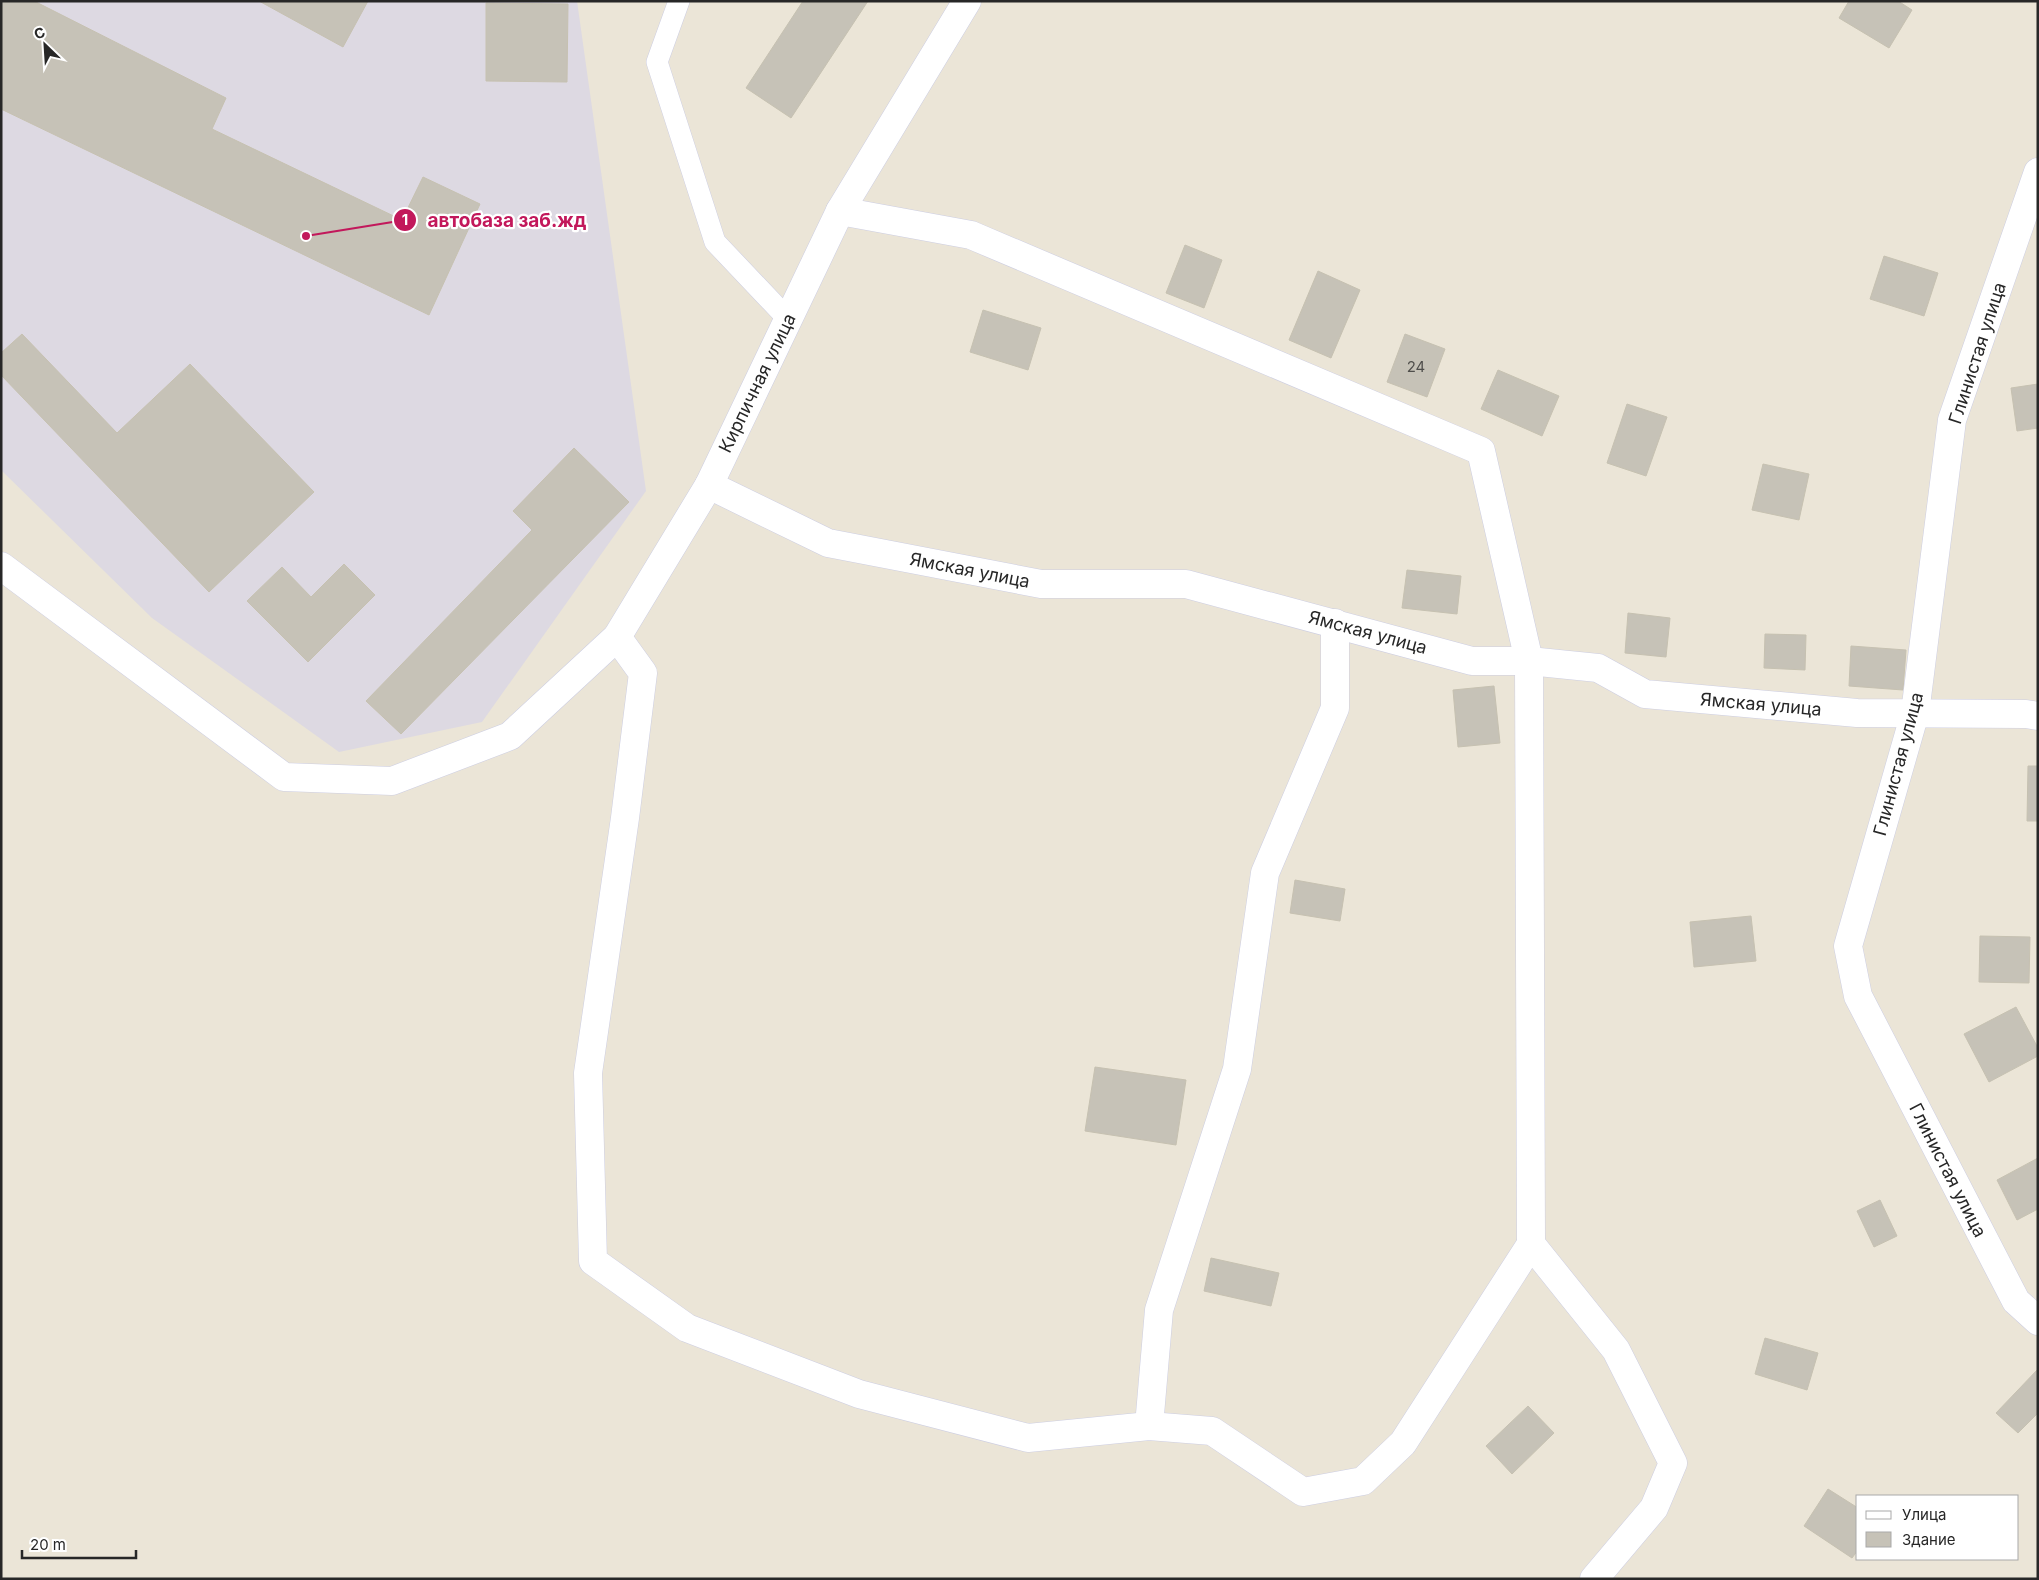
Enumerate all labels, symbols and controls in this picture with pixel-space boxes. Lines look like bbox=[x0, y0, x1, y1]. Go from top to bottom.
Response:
north arrow bbox=[20, 20, 70, 70]
text: С bbox=[31, 23, 48, 43]
callout: автобаза заб.жд bbox=[393, 203, 596, 237]
text: автобаза заб.жд bbox=[428, 209, 587, 232]
text: 1 bbox=[402, 210, 408, 229]
street label: Глинистая улица bbox=[1944, 280, 2010, 426]
street label: Кирпичная улица bbox=[714, 310, 800, 456]
house number: 24 bbox=[1407, 357, 1425, 376]
street label: Ямская улица bbox=[908, 548, 1032, 592]
street label: Ямская улица bbox=[1306, 606, 1430, 658]
street label: Ямская улица bbox=[1699, 688, 1823, 720]
street label: Глинистая улица bbox=[1869, 690, 1927, 838]
street label: Глинистая улица bbox=[1905, 1099, 1991, 1241]
legend bbox=[1856, 1495, 2019, 1560]
text: Улица bbox=[1902, 1505, 1946, 1524]
scale bar bbox=[22, 1528, 136, 1560]
text: Здание bbox=[1902, 1530, 1956, 1549]
text: 20 m bbox=[30, 1535, 66, 1554]

